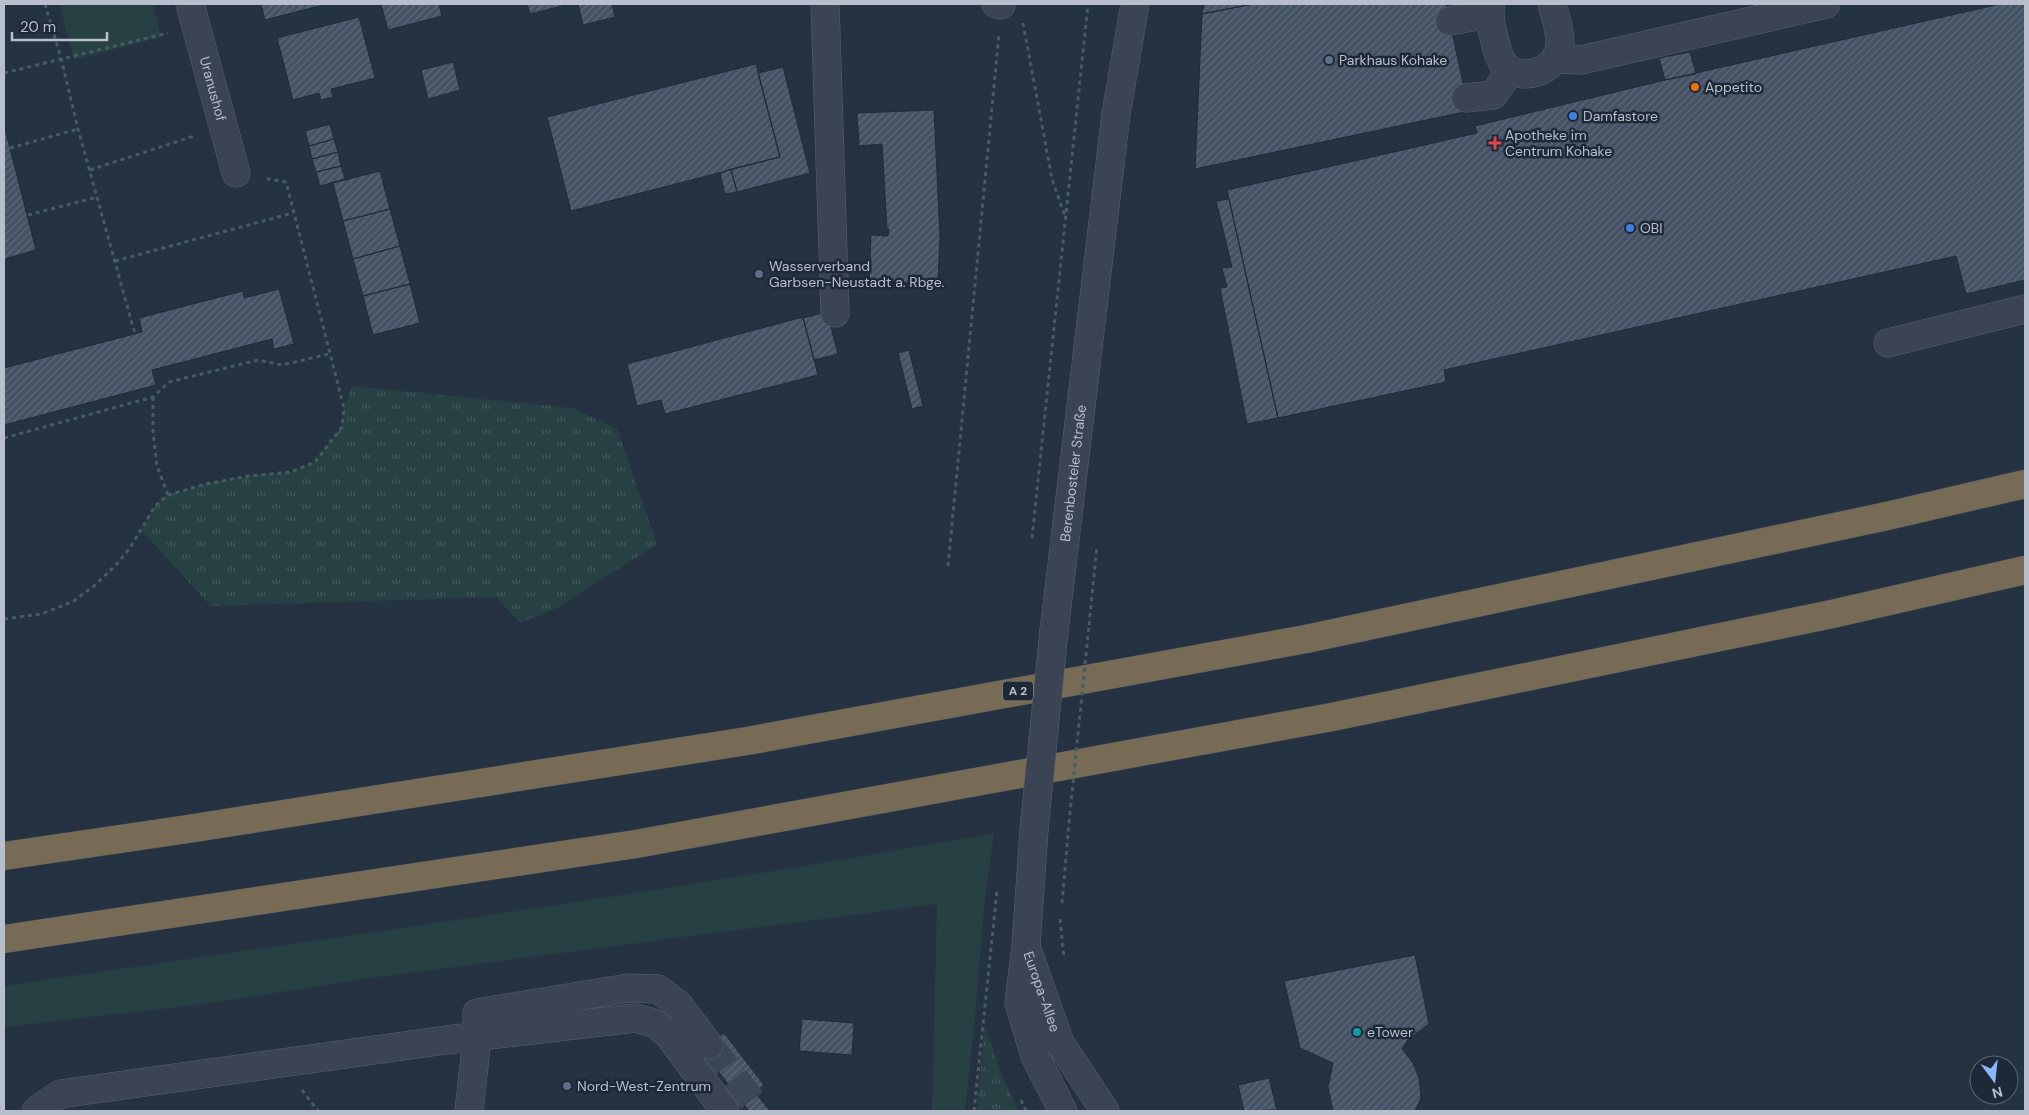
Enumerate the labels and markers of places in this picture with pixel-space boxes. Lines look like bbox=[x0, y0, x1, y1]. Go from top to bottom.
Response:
place label: Parkhaus Kohake bbox=[1339, 51, 1447, 69]
marker: Parkhaus Kohake bbox=[1323, 54, 1335, 66]
place label: Appetito bbox=[1705, 78, 1762, 96]
marker: Appetito bbox=[1689, 81, 1701, 93]
place label: Damfastore bbox=[1583, 107, 1658, 125]
marker: Damfastore bbox=[1567, 110, 1579, 122]
place label: Apotheke im Centrum Kohake bbox=[1505, 126, 1612, 160]
marker: Apotheke im Centrum Kohake bbox=[1489, 137, 1501, 149]
place label: OBI bbox=[1640, 219, 1663, 237]
marker: OBI bbox=[1624, 222, 1636, 234]
place label: Wasserverband Garbsen-Neustadt a. Rbge. bbox=[769, 257, 945, 291]
marker: Wasserverband Garbsen-Neustadt a. Rbge. bbox=[753, 268, 765, 280]
place label: eTower bbox=[1367, 1023, 1413, 1041]
marker: eTower bbox=[1351, 1026, 1363, 1038]
place label: Nord-West-Zentrum bbox=[577, 1077, 711, 1095]
marker: Nord-West-Zentrum bbox=[561, 1080, 573, 1092]

